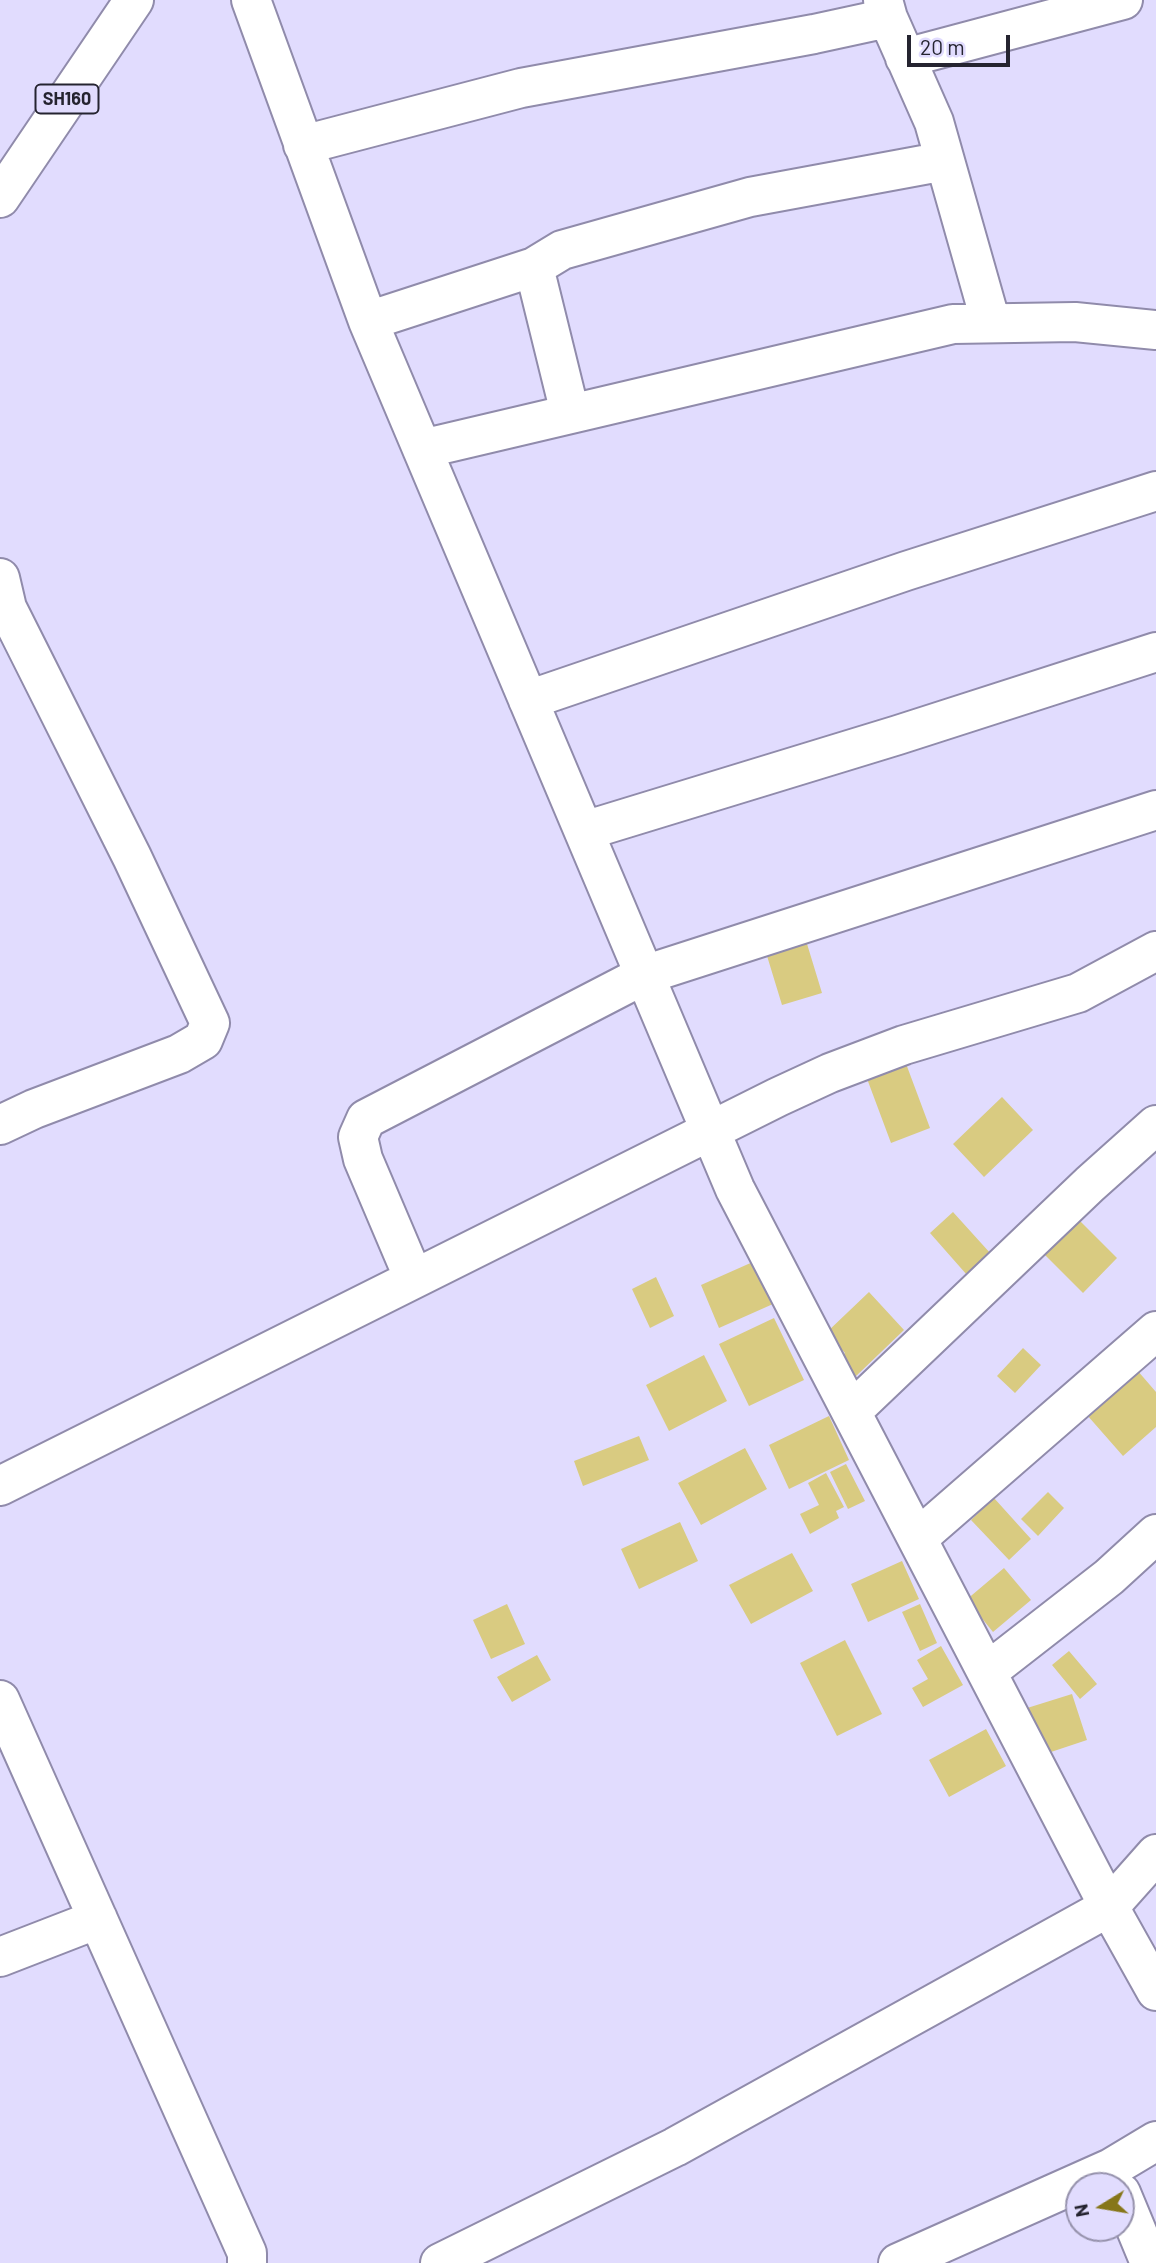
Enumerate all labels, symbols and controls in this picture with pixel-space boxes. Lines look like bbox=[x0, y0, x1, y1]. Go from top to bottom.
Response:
scale bar bbox=[911, 21, 1014, 65]
text: 20 m bbox=[920, 34, 965, 59]
road number: SH160 bbox=[36, 84, 98, 114]
north arrow bbox=[1065, 2172, 1135, 2242]
text: N bbox=[1068, 2202, 1093, 2219]

